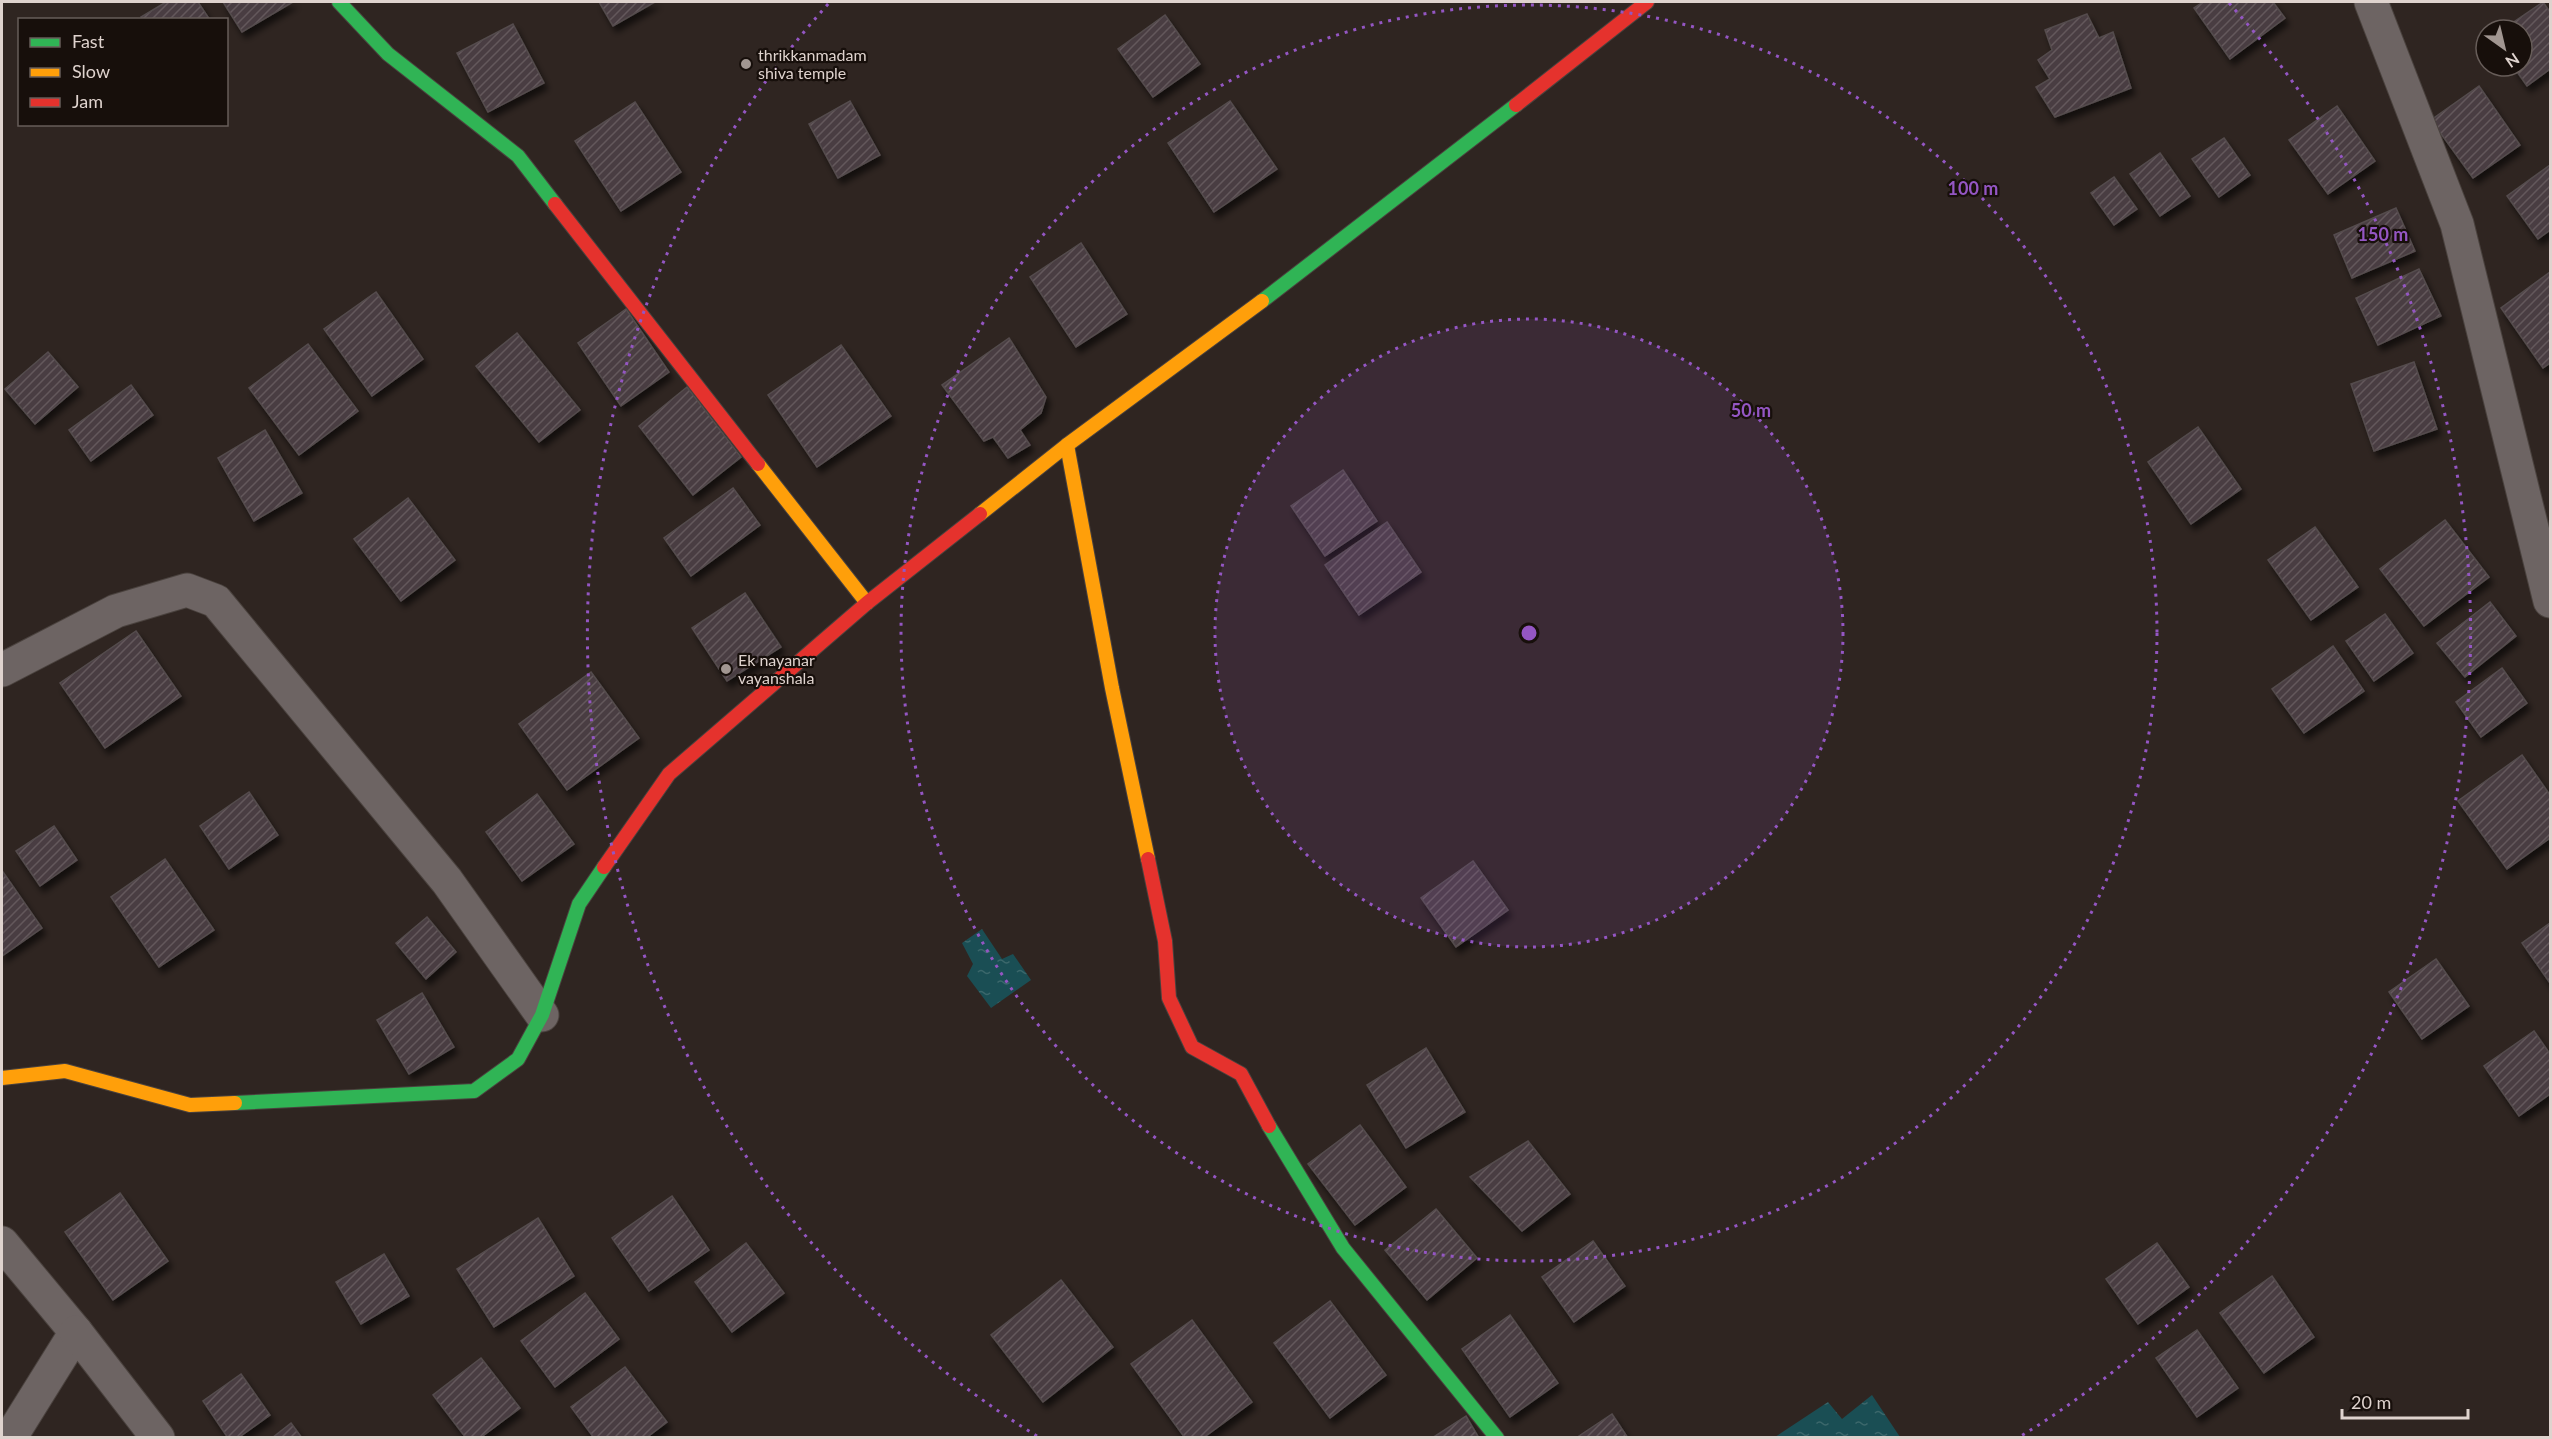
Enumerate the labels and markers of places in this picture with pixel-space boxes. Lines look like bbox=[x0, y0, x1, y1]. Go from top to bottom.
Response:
place label: thrikkanmadam shiva temple bbox=[758, 45, 867, 82]
marker: thrikkanmadam shiva temple bbox=[739, 57, 753, 71]
centre of rings bbox=[1519, 623, 1539, 643]
place label: Ek nayanar vayanshala bbox=[738, 650, 815, 687]
marker: Ek nayanar vayanshala bbox=[719, 662, 733, 676]

